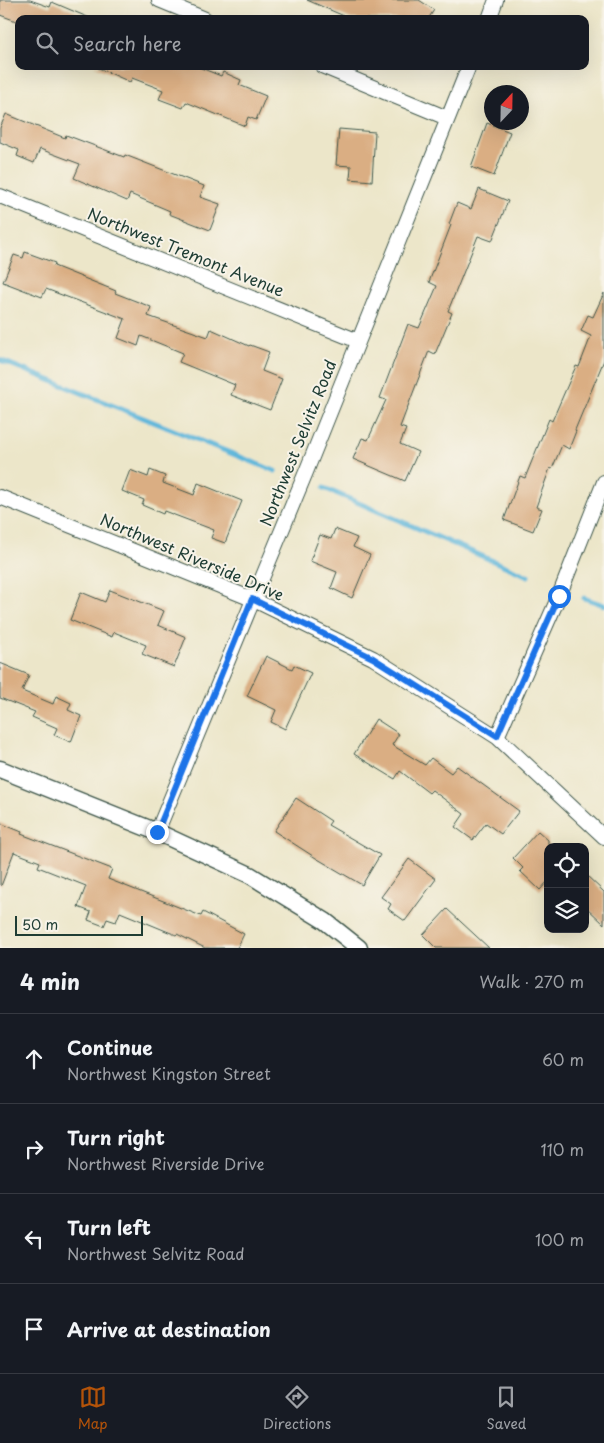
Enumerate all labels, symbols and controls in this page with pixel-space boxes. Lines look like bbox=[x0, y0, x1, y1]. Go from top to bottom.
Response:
search box bbox=[15, 15, 589, 70]
icon: search bbox=[33, 29, 61, 57]
text: Search here bbox=[73, 29, 182, 57]
north arrow bbox=[484, 85, 529, 130]
street label: Northwest Tremont Avenue bbox=[84, 201, 289, 302]
street label: Northwest Selvitz Road bbox=[253, 356, 341, 529]
street label: Northwest Riverside Drive bbox=[97, 506, 288, 606]
route start bbox=[548, 585, 571, 608]
route end bbox=[146, 821, 169, 844]
map controls bbox=[544, 843, 589, 933]
button: locate bbox=[544, 843, 589, 888]
button: layers bbox=[544, 888, 589, 933]
scale bar bbox=[15, 913, 142, 936]
text: 50 m bbox=[22, 914, 58, 935]
text: 4 min bbox=[20, 965, 80, 997]
text: Walk · 270 m bbox=[480, 969, 584, 993]
text: Continue bbox=[67, 1033, 153, 1061]
icon: ahead bbox=[20, 1045, 48, 1073]
text: 60 m bbox=[542, 1047, 584, 1071]
text: Northwest Kingston Street bbox=[67, 1061, 271, 1085]
text: Turn right bbox=[67, 1123, 165, 1151]
icon: right bbox=[20, 1135, 48, 1163]
text: 110 m bbox=[541, 1137, 584, 1161]
text: Northwest Riverside Drive bbox=[67, 1151, 264, 1175]
text: Turn left bbox=[67, 1213, 151, 1241]
icon: left bbox=[20, 1225, 48, 1253]
text: 100 m bbox=[535, 1227, 584, 1251]
text: Northwest Selvitz Road bbox=[67, 1241, 245, 1265]
icon: arrive bbox=[20, 1315, 48, 1343]
text: Arrive at destination bbox=[67, 1315, 271, 1343]
tab: Map bbox=[78, 1383, 108, 1434]
tab: Directions bbox=[263, 1383, 331, 1434]
tab: Saved bbox=[487, 1383, 526, 1434]

